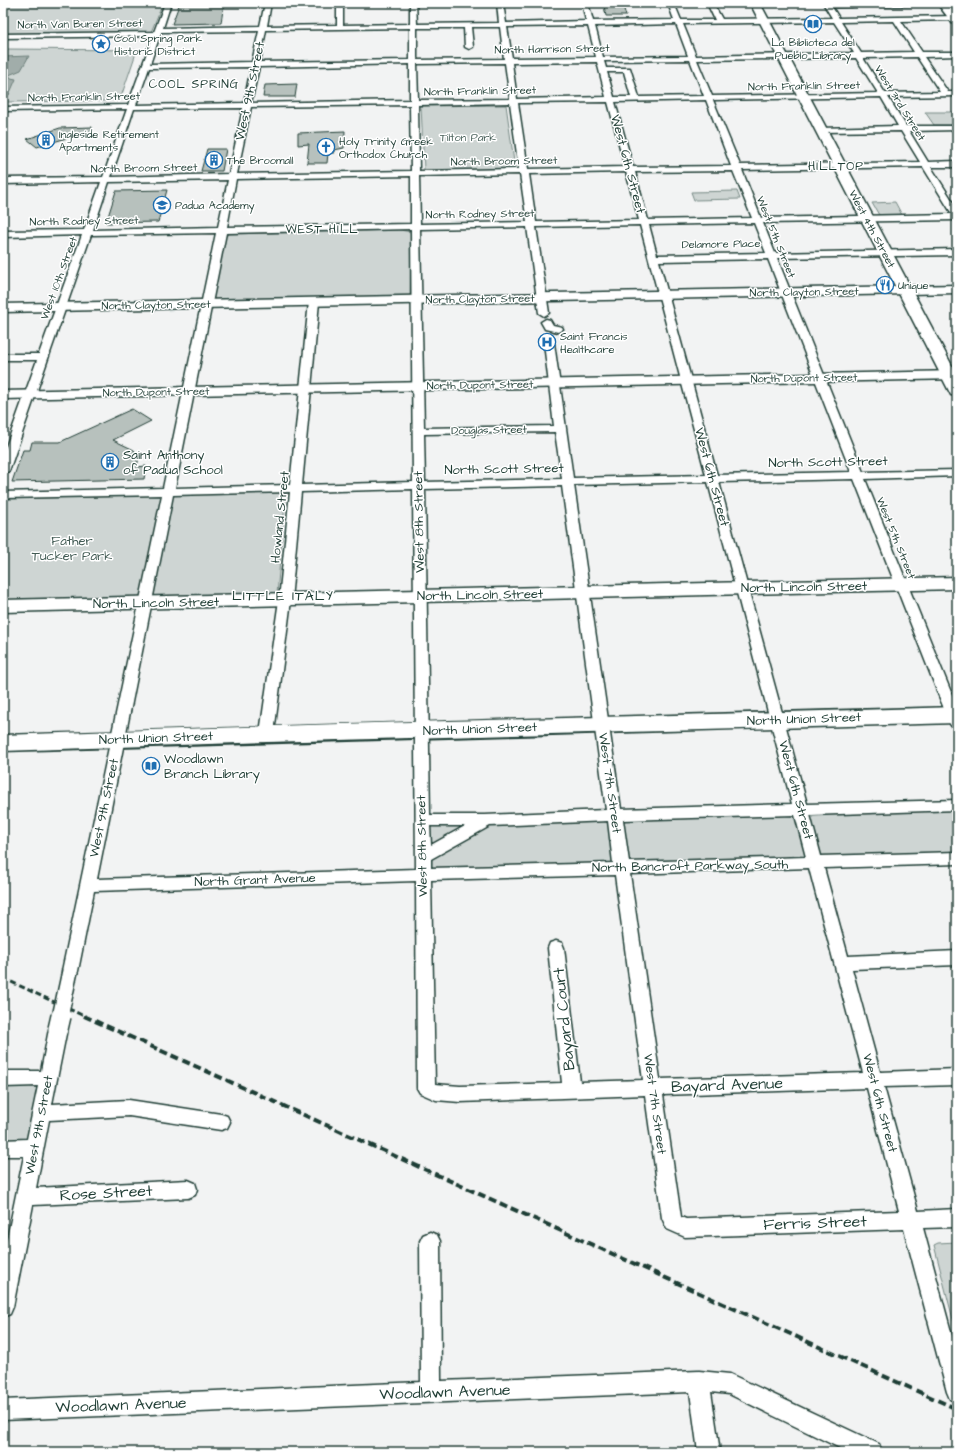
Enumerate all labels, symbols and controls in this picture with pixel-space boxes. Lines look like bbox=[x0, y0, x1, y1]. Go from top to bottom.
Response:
library icon: La Biblioteca del Pueblo Library bbox=[803, 14, 823, 34]
street label: North Van Buren Street bbox=[17, 15, 143, 33]
place label: Cool Spring Park Historic District bbox=[114, 31, 202, 59]
place icon: Cool Spring Park Historic District bbox=[91, 34, 111, 54]
place label: La Biblioteca del Pueblo Library bbox=[771, 35, 855, 64]
street label: West 9th Street bbox=[231, 39, 269, 142]
street label: North Harrison Street bbox=[494, 40, 610, 58]
street label: West 3rd Street bbox=[871, 62, 930, 144]
district label: COOL SPRING bbox=[149, 76, 239, 93]
street label: North Franklin Street bbox=[748, 78, 861, 94]
street label: North Franklin Street bbox=[424, 83, 537, 99]
street label: North Franklin Street bbox=[28, 89, 141, 105]
street label: West 6th Street bbox=[606, 113, 650, 216]
place label: Ingleside Retirement Apartments bbox=[59, 127, 160, 155]
building icon: Ingleside Retirement Apartments bbox=[36, 130, 56, 150]
park label: Tilton Park bbox=[440, 130, 496, 145]
place label: Holy Trinity Greek Orthodox Church bbox=[339, 134, 433, 162]
church icon: Holy Trinity Greek Orthodox Church bbox=[316, 137, 336, 157]
building icon: The Broomall bbox=[204, 150, 224, 170]
place label: The Broomall bbox=[227, 153, 294, 168]
street label: North Broom Street bbox=[451, 153, 558, 169]
district label: HILLTOP bbox=[808, 158, 864, 175]
street label: North Broom Street bbox=[91, 160, 198, 176]
street label: West 4th Street bbox=[845, 187, 899, 271]
street label: West 5th Street bbox=[753, 194, 799, 281]
school or university icon: Padua Academy bbox=[152, 195, 172, 215]
place label: Padua Academy bbox=[175, 198, 255, 214]
street label: North Rodney Street bbox=[425, 206, 535, 223]
street label: North Rodney Street bbox=[29, 213, 139, 230]
district label: WEST HILL bbox=[285, 221, 359, 238]
street label: West 10th Street bbox=[37, 234, 81, 322]
street label: Delamore Place bbox=[681, 236, 761, 252]
restaurant icon: Unique bbox=[875, 275, 895, 295]
place label: Unique bbox=[898, 278, 929, 293]
street label: North Clayton Street bbox=[749, 284, 859, 301]
street label: North Clayton Street bbox=[425, 291, 535, 308]
street label: North Clayton Street bbox=[101, 297, 211, 314]
place label: Saint Francis Healthcare bbox=[560, 329, 628, 357]
hospital icon: Saint Francis Healthcare bbox=[537, 332, 557, 352]
street label: North Dupont Street bbox=[750, 370, 858, 386]
street label: North Dupont Street bbox=[426, 377, 534, 393]
street label: North Dupont Street bbox=[102, 384, 210, 400]
street label: Douglas Street bbox=[451, 422, 528, 439]
street label: West 6th Street bbox=[690, 426, 734, 529]
place label: Saint Anthony of Padua School bbox=[123, 446, 223, 479]
building icon: Saint Anthony of Padua School bbox=[100, 452, 120, 472]
street label: North Scott Street bbox=[768, 452, 889, 472]
street label: North Scott Street bbox=[444, 459, 565, 479]
street label: Howland Street bbox=[266, 469, 294, 564]
street label: West 8th Street bbox=[409, 470, 429, 573]
street label: West 5th Street bbox=[873, 495, 919, 582]
park label: Father Tucker Park bbox=[32, 532, 112, 565]
street label: North Lincoln Street bbox=[741, 577, 868, 597]
street label: North Lincoln Street bbox=[417, 585, 544, 605]
district label: LITTLE ITALY bbox=[232, 586, 334, 606]
street label: North Lincoln Street bbox=[93, 593, 220, 613]
street label: North Union Street bbox=[747, 708, 862, 730]
street label: North Union Street bbox=[423, 718, 538, 740]
street label: North Union Street bbox=[99, 727, 214, 749]
street label: West 7th Street bbox=[594, 732, 626, 835]
street label: West 6th Street bbox=[774, 739, 818, 842]
place label: Woodlawn Branch Library bbox=[164, 750, 260, 784]
street label: West 9th Street bbox=[85, 756, 123, 859]
library icon: Woodlawn Branch Library bbox=[141, 756, 161, 776]
street label: West 8th Street bbox=[412, 794, 432, 897]
street label: North Bancroft Parkway South bbox=[592, 855, 789, 878]
street label: North Grant Avenue bbox=[194, 869, 316, 891]
street label: Bayard Court bbox=[548, 966, 581, 1072]
street label: West 6th Street bbox=[858, 1052, 902, 1155]
street label: West 7th Street bbox=[639, 1053, 671, 1156]
street label: Bayard Avenue bbox=[671, 1072, 784, 1099]
street label: West 9th Street bbox=[21, 1073, 58, 1176]
street label: Rose Street bbox=[59, 1180, 153, 1206]
street label: Ferris Street bbox=[763, 1210, 868, 1236]
street label: Woodlawn Avenue bbox=[379, 1379, 511, 1405]
street label: Woodlawn Avenue bbox=[55, 1392, 187, 1418]

